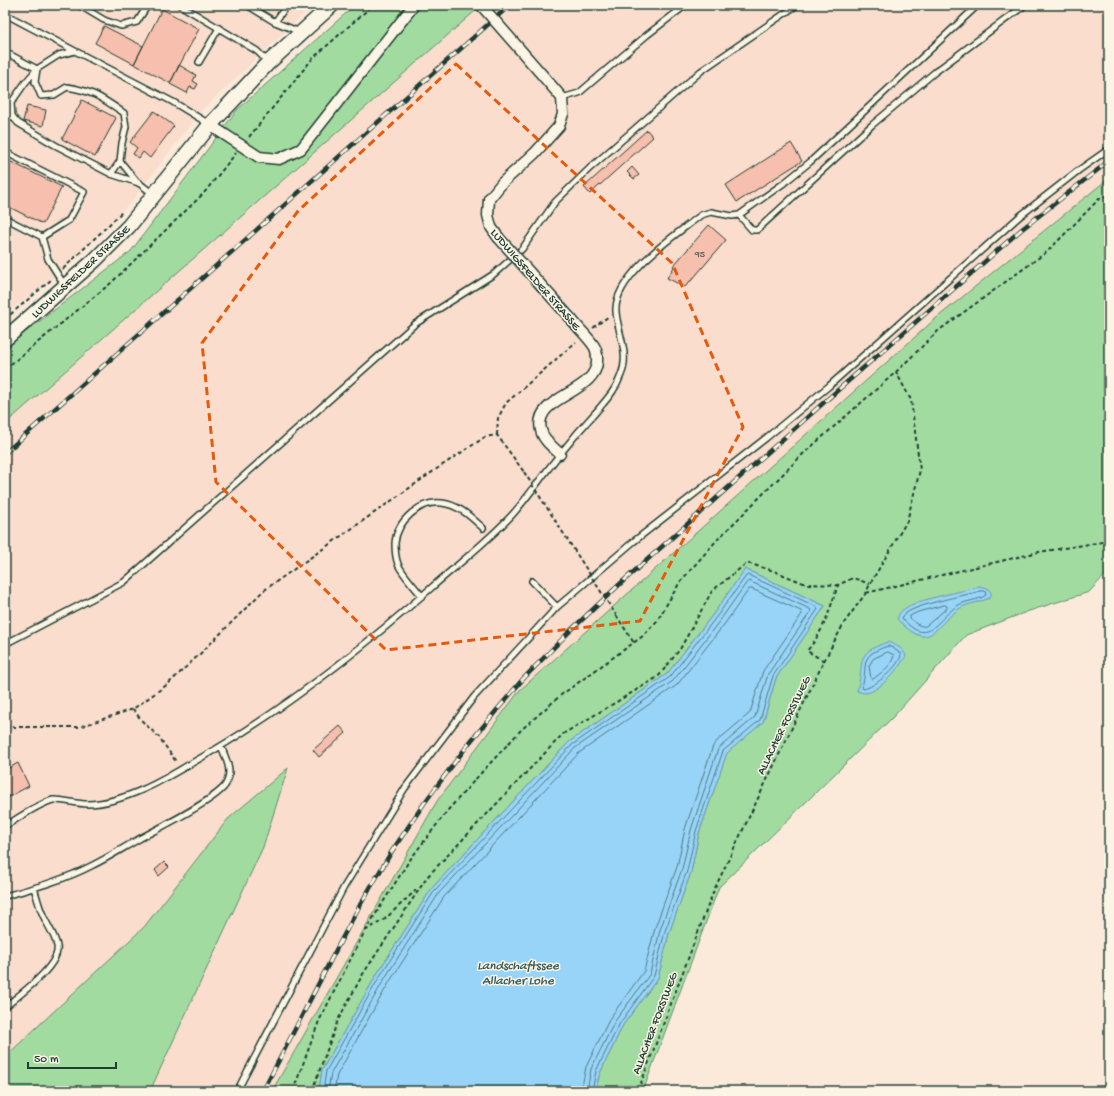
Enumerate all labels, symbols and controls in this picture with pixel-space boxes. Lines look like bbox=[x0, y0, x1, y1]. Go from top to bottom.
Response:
street label: LUDWIGSFELDER STRASSE bbox=[29, 223, 134, 322]
street label: LUDWIGSFELDER STRASSE bbox=[487, 227, 583, 334]
house number: 95 bbox=[694, 249, 705, 261]
street label: ALLACHER FORSTWEG bbox=[755, 674, 815, 777]
water label: Landschaftssee Allacher Lohe bbox=[477, 959, 560, 989]
street label: ALLACHER FORSTWEG bbox=[630, 970, 682, 1077]
scale bar bbox=[28, 1044, 116, 1070]
text: 50 m bbox=[34, 1053, 59, 1067]

